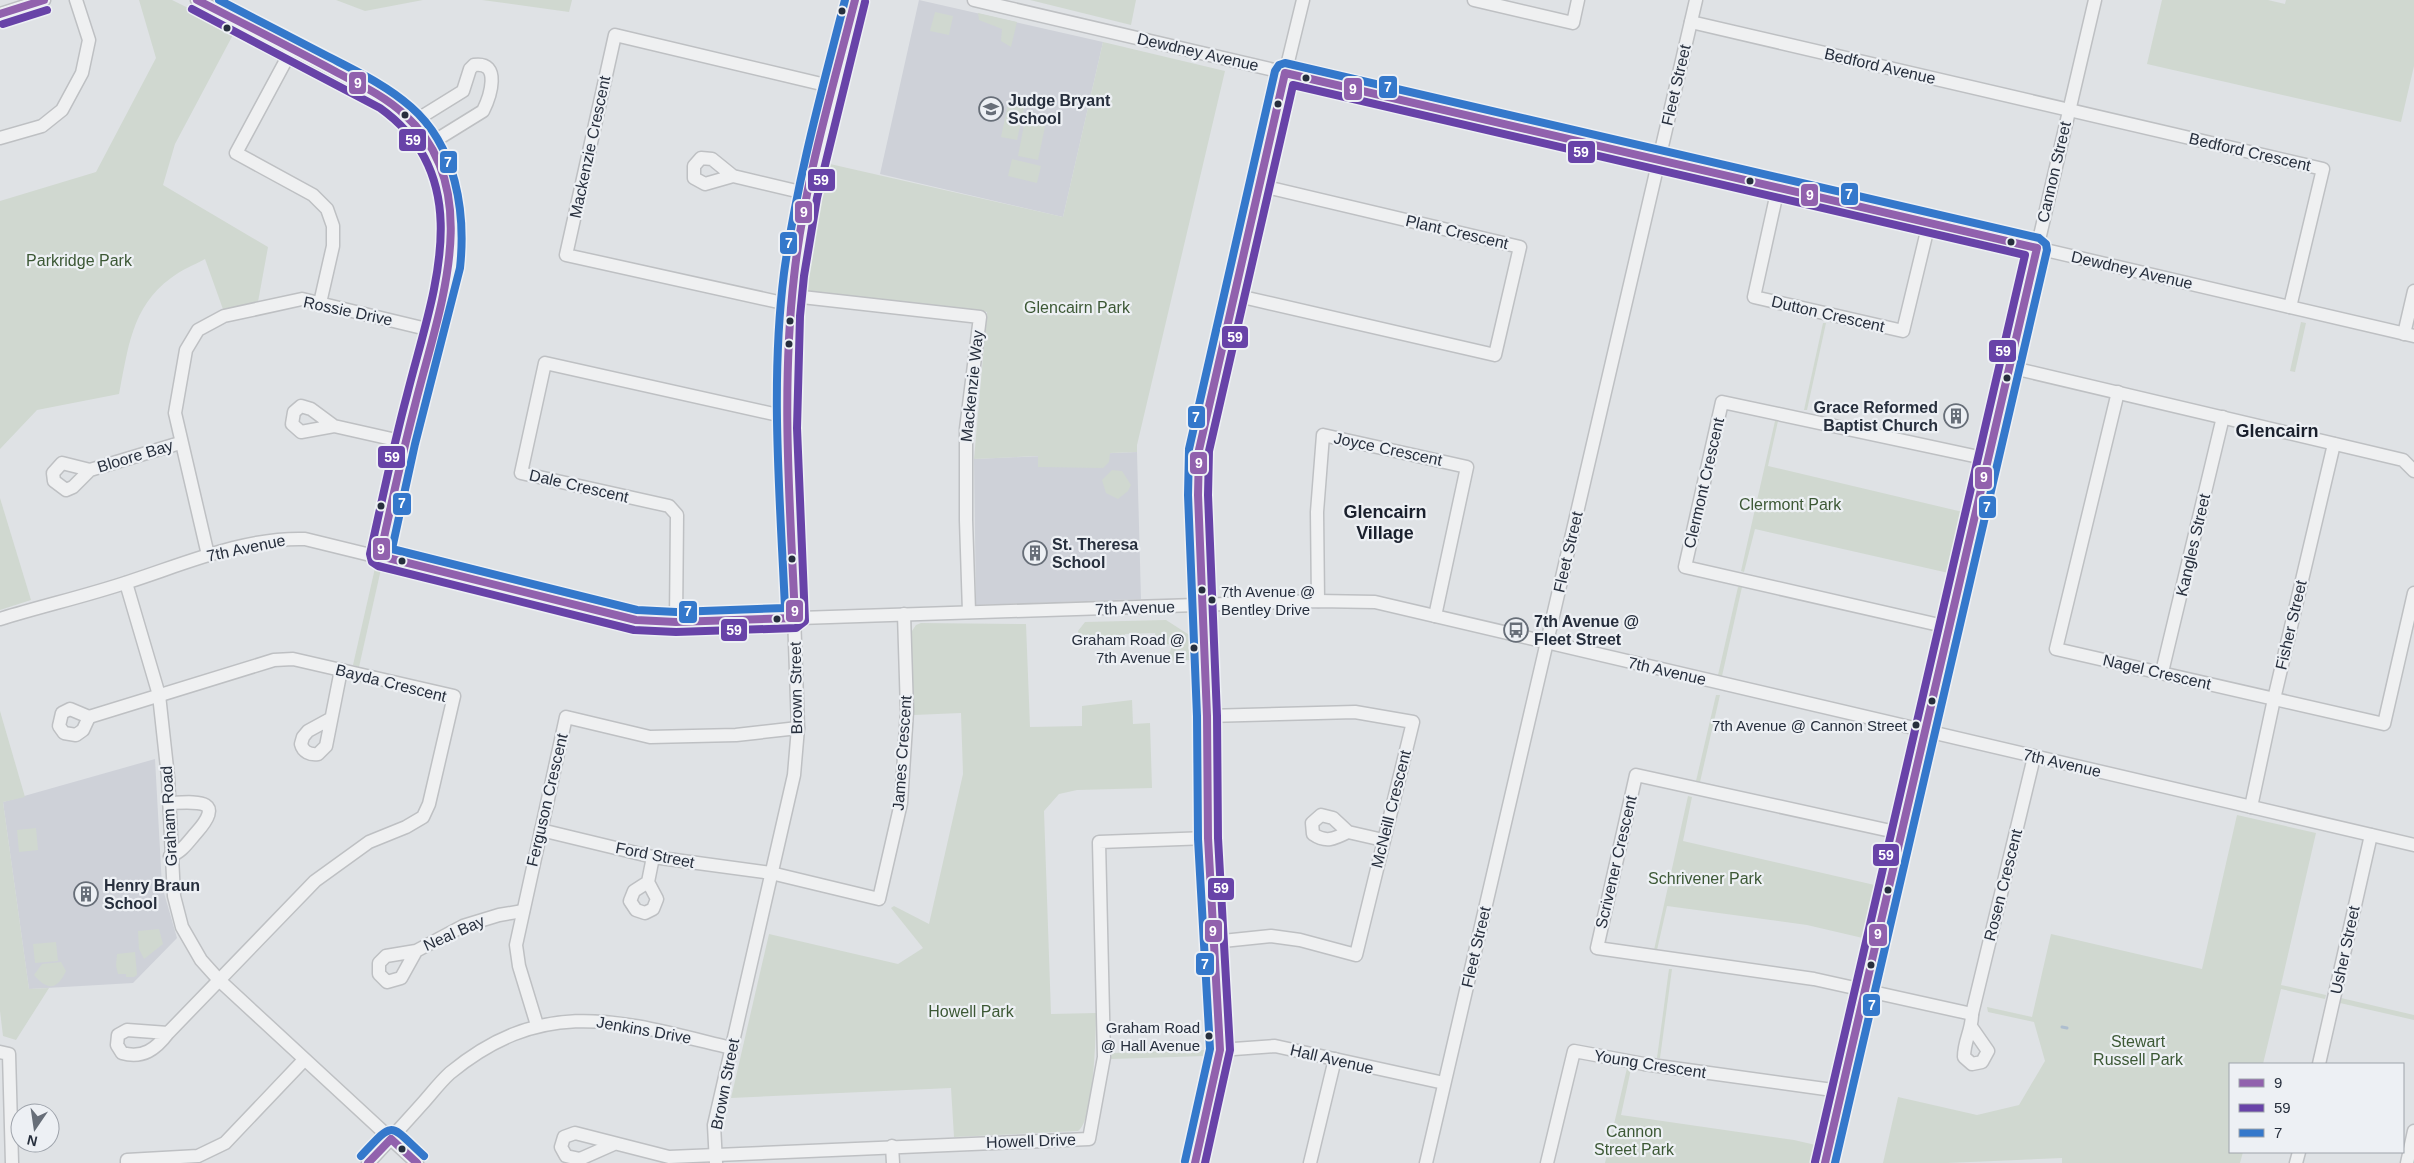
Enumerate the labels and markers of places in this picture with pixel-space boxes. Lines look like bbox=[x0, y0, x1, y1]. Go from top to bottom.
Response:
unlabelled marker bbox=[837, 6, 847, 16]
unlabelled marker bbox=[222, 23, 232, 33]
unlabelled marker bbox=[1301, 73, 1311, 83]
place label: Judge Bryant School bbox=[1008, 92, 1111, 127]
school or university icon: Judge Bryant School bbox=[978, 96, 1004, 122]
unlabelled marker bbox=[1273, 99, 1283, 109]
unlabelled marker bbox=[400, 110, 410, 120]
unlabelled marker bbox=[1745, 176, 1755, 186]
unlabelled marker bbox=[2006, 237, 2016, 247]
unlabelled marker bbox=[785, 316, 795, 326]
unlabelled marker bbox=[784, 339, 794, 349]
unlabelled marker bbox=[2002, 373, 2012, 383]
place label: Grace Reformed Baptist Church bbox=[1814, 399, 1938, 434]
building icon: Grace Reformed Baptist Church bbox=[1943, 403, 1969, 429]
unlabelled marker bbox=[376, 501, 386, 511]
place label: St. Theresa School bbox=[1052, 536, 1138, 571]
building icon: St. Theresa School bbox=[1022, 540, 1048, 566]
unlabelled marker bbox=[787, 554, 797, 564]
unlabelled marker bbox=[397, 556, 407, 566]
place label: 7th Avenue @ Bentley Drive bbox=[1221, 583, 1315, 618]
unlabelled marker bbox=[1197, 585, 1207, 595]
marker: 7th Avenue @ Bentley Drive bbox=[1207, 595, 1217, 605]
place label: 7th Avenue @ Fleet Street bbox=[1534, 613, 1639, 648]
unlabelled marker bbox=[772, 614, 782, 624]
bus stop icon: 7th Avenue @ Fleet Street bbox=[1503, 617, 1529, 643]
place label: Graham Road @ 7th Avenue E bbox=[1071, 631, 1185, 666]
marker: Graham Road @ 7th Avenue E bbox=[1189, 643, 1199, 653]
unlabelled marker bbox=[1927, 696, 1937, 706]
place label: 7th Avenue @ Cannon Street bbox=[1712, 717, 1908, 734]
marker: 7th Avenue @ Cannon Street bbox=[1911, 720, 1921, 730]
place label: Henry Braun School bbox=[104, 877, 200, 912]
building icon: Henry Braun School bbox=[73, 881, 99, 907]
unlabelled marker bbox=[1883, 885, 1893, 895]
unlabelled marker bbox=[1866, 960, 1876, 970]
place label: Graham Road @ Hall Avenue bbox=[1101, 1019, 1200, 1054]
marker: Graham Road @ Hall Avenue bbox=[1204, 1031, 1214, 1041]
unlabelled marker bbox=[397, 1144, 407, 1154]

